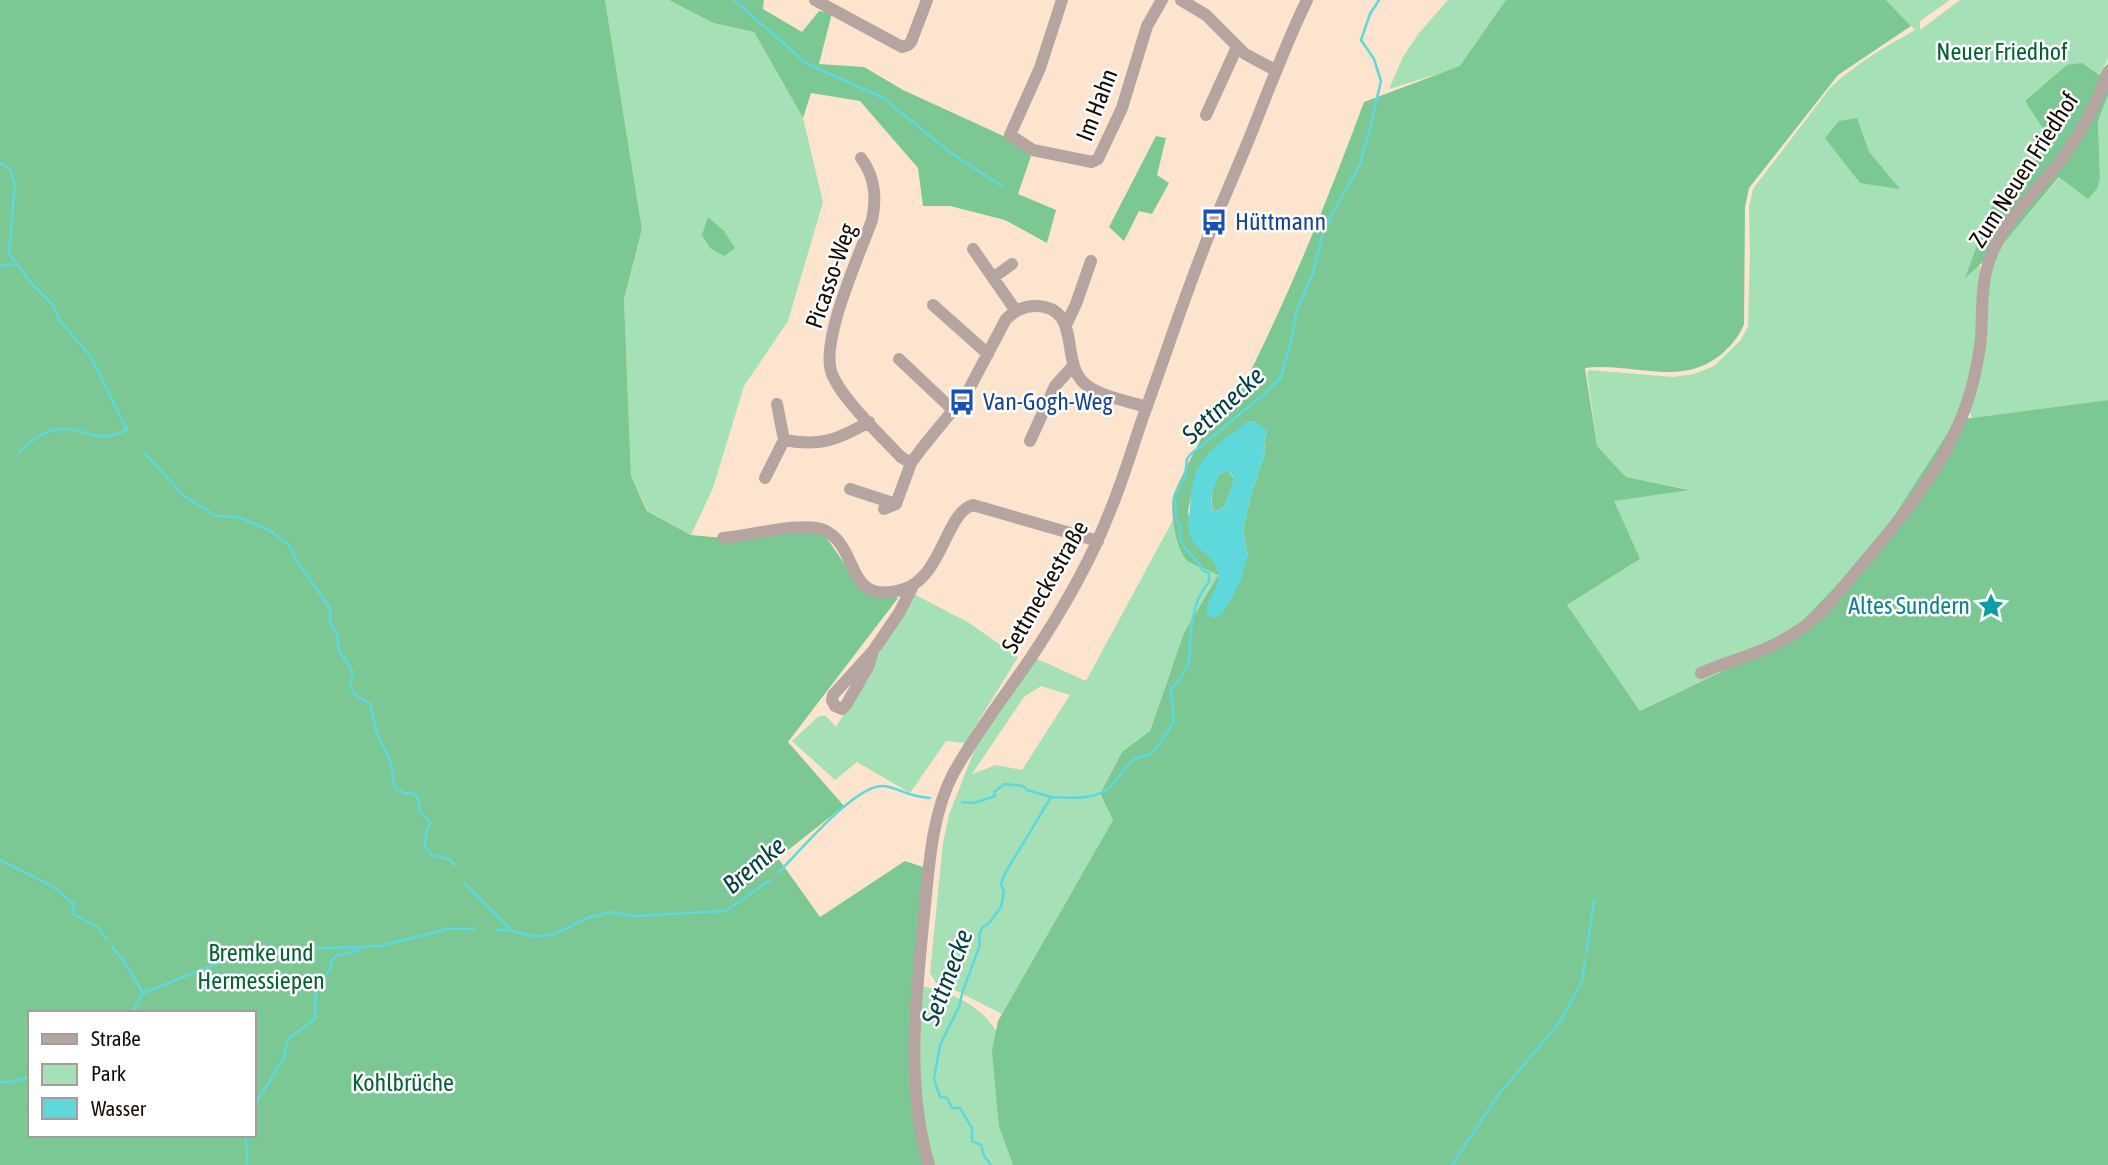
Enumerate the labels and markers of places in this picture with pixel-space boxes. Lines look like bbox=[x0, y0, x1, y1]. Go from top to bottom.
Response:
bus stop icon: Hüttmann bbox=[1199, 207, 1229, 237]
place label: Hüttmann bbox=[1235, 208, 1326, 235]
bus stop icon: Van-Gogh-Weg bbox=[947, 387, 977, 417]
place label: Van-Gogh-Weg bbox=[983, 388, 1113, 415]
place icon: Altes Sundern bbox=[1976, 591, 2006, 621]
place label: Altes Sundern bbox=[1848, 592, 1970, 619]

